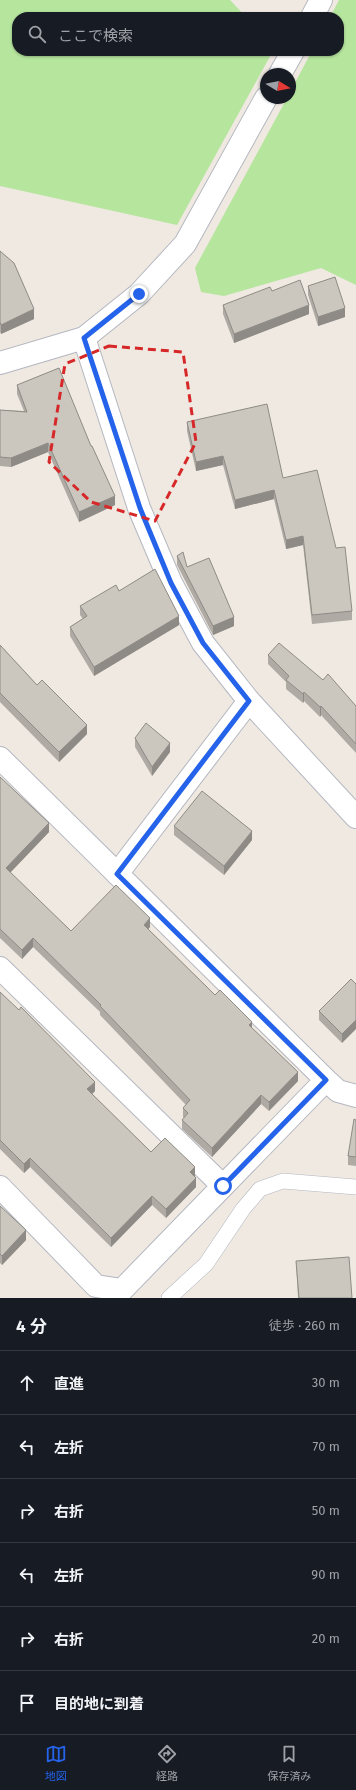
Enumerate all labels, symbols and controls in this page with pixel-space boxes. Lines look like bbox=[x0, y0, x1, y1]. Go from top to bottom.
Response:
search box bbox=[12, 12, 344, 56]
icon: search bbox=[26, 23, 48, 45]
text: ここで検索 bbox=[58, 27, 133, 45]
north arrow bbox=[260, 68, 296, 104]
route end bbox=[130, 285, 148, 303]
route start bbox=[214, 1177, 232, 1195]
text: 4 分 bbox=[16, 1316, 47, 1337]
text: 徒歩 · 260 m bbox=[269, 1318, 340, 1333]
icon: ahead bbox=[16, 1372, 38, 1394]
text: 直進 bbox=[54, 1375, 84, 1393]
text: 30 m bbox=[312, 1375, 340, 1390]
icon: left bbox=[16, 1436, 38, 1458]
text: 左折 bbox=[54, 1439, 84, 1457]
text: 70 m bbox=[313, 1439, 340, 1454]
icon: right bbox=[16, 1500, 38, 1522]
text: 右折 bbox=[54, 1503, 84, 1521]
text: 50 m bbox=[312, 1503, 340, 1518]
icon: left bbox=[16, 1564, 38, 1586]
text: 左折 bbox=[54, 1567, 84, 1585]
text: 90 m bbox=[311, 1567, 340, 1582]
icon: right bbox=[16, 1628, 38, 1650]
text: 右折 bbox=[54, 1631, 84, 1649]
text: 20 m bbox=[312, 1631, 340, 1646]
icon: arrive bbox=[16, 1692, 38, 1714]
text: 目的地に到着 bbox=[54, 1695, 144, 1713]
tab: 地図 bbox=[45, 1743, 67, 1783]
tab: 経路 bbox=[156, 1743, 178, 1783]
tab: 保存済み bbox=[267, 1743, 311, 1783]

